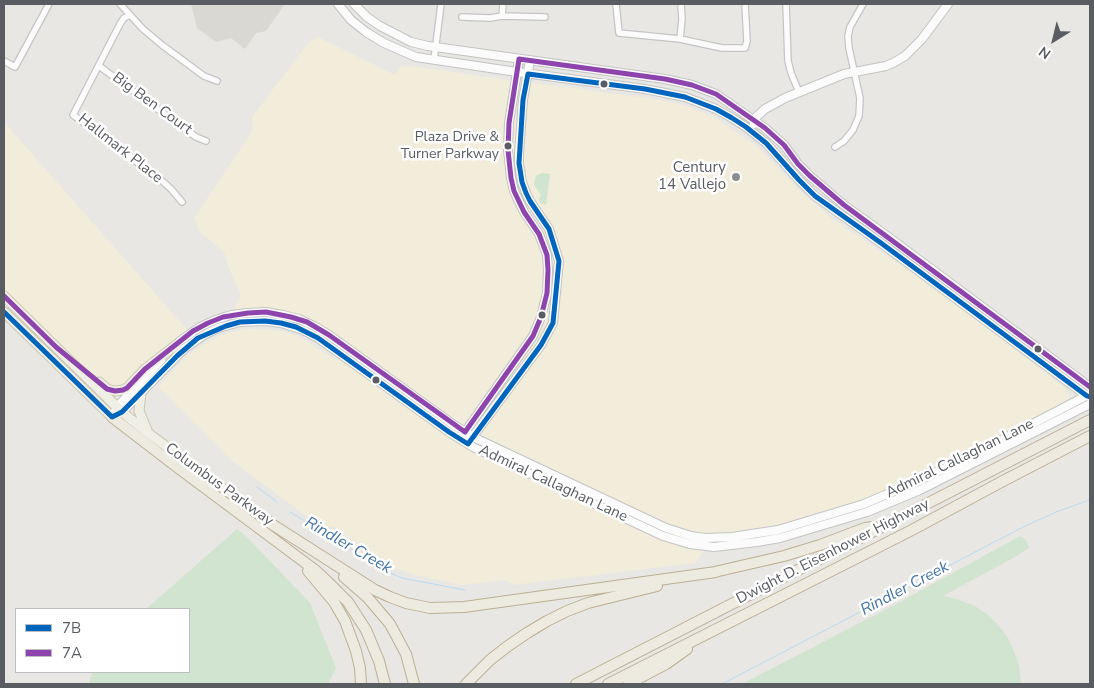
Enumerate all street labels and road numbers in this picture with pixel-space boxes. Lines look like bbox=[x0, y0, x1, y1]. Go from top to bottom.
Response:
street label: Big Ben Court bbox=[109, 69, 195, 139]
street label: Hallmark Place bbox=[74, 110, 166, 188]
street label: Admiral Callaghan Lane bbox=[883, 415, 1037, 503]
street label: Columbus Parkway bbox=[161, 440, 277, 530]
street label: Admiral Callaghan Lane bbox=[476, 442, 630, 526]
street label: Dwight D. Eisenhower Highway bbox=[734, 495, 932, 609]

